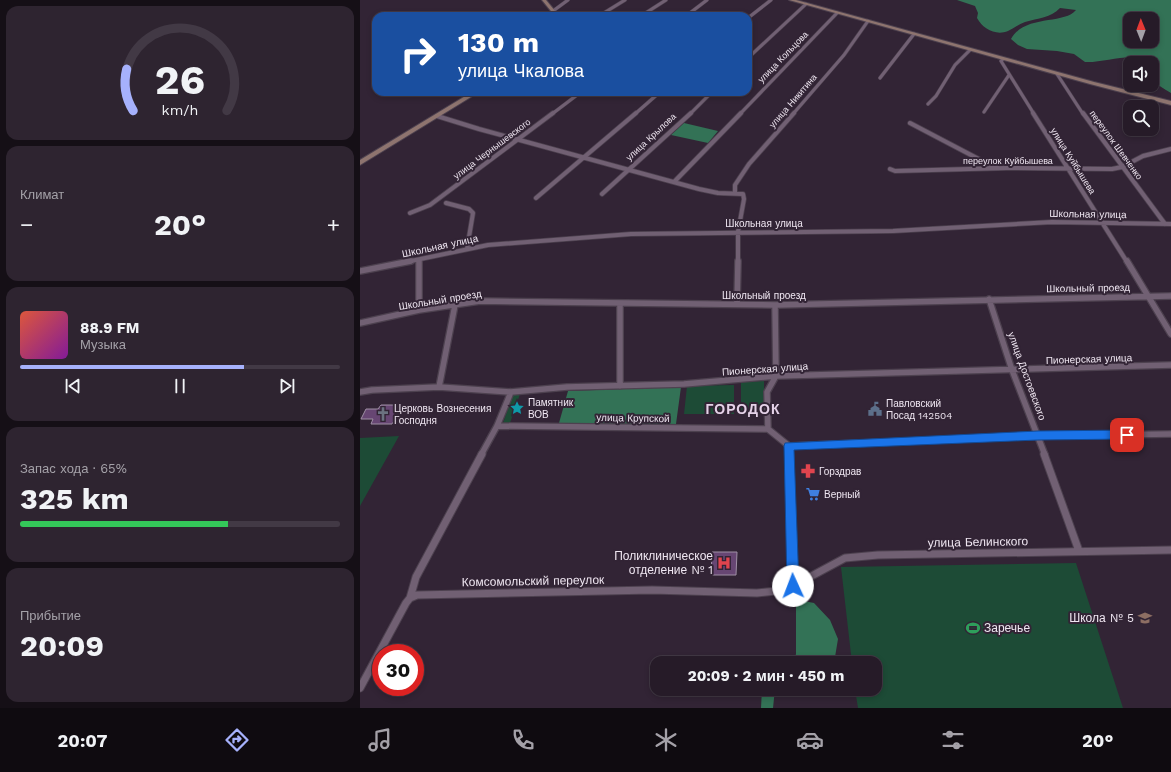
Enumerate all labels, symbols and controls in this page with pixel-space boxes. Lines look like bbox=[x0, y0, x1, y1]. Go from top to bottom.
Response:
north arrow bbox=[1123, 12, 1159, 48]
map controls bbox=[1123, 12, 1159, 136]
text: 130 m bbox=[458, 26, 539, 59]
icon: right bbox=[392, 28, 444, 80]
street label: улица Кольцова bbox=[756, 29, 810, 85]
text: 26 bbox=[155, 55, 205, 104]
button: sound bbox=[1123, 56, 1159, 92]
text: улица Чкалова bbox=[458, 60, 584, 81]
street label: улица Никитина bbox=[767, 72, 819, 130]
button: search bbox=[1123, 100, 1159, 136]
text: km/h bbox=[162, 102, 198, 118]
street label: переулок Шевченко bbox=[1088, 109, 1144, 181]
street label: улица Крылова bbox=[624, 111, 678, 163]
street label: улица Чернышевского bbox=[452, 117, 532, 181]
street label: улица Куйбышева bbox=[1049, 126, 1097, 196]
street label: переулок Куйбышева bbox=[963, 156, 1053, 166]
text: Климат bbox=[20, 187, 64, 202]
text: 20° bbox=[154, 207, 206, 242]
street label: Школьная улица bbox=[1049, 208, 1127, 220]
text: − bbox=[20, 212, 33, 237]
text: + bbox=[327, 212, 340, 237]
street label: Школьная улица bbox=[725, 218, 803, 229]
street label: Школьная улица bbox=[401, 232, 479, 259]
street label: Школьный проезд bbox=[1046, 282, 1130, 294]
street label: Школьный проезд bbox=[398, 288, 482, 312]
street label: Школьный проезд bbox=[722, 290, 806, 301]
text: 88.9 FM bbox=[80, 319, 140, 337]
street label: улица Достоевского bbox=[1006, 330, 1048, 422]
text: Музыка bbox=[80, 337, 126, 352]
street label: Пионерская улица bbox=[1046, 352, 1133, 366]
street label: Пионерская улица bbox=[721, 360, 809, 378]
icon: previous bbox=[62, 375, 84, 397]
icon: pause bbox=[169, 375, 191, 397]
icon: next bbox=[276, 375, 298, 397]
place label: Памятник ВОВ bbox=[528, 397, 574, 420]
place label: Павловский Посад 142504 bbox=[886, 398, 952, 421]
place icon: Памятник ВОВ bbox=[509, 400, 525, 416]
district label: ГОРОДОК bbox=[706, 401, 780, 417]
public building icon: Павловский Посад 142504 bbox=[867, 401, 883, 417]
place label: Церковь Вознесения Господня bbox=[394, 403, 491, 426]
church icon: Церковь Вознесения Господня bbox=[375, 406, 391, 422]
street label: улица Крупской bbox=[596, 412, 670, 424]
pin bbox=[1110, 418, 1144, 452]
icon: arrive bbox=[1116, 424, 1138, 446]
text: Запас хода · 65% bbox=[20, 461, 127, 476]
pharmacy icon: Горздрав bbox=[800, 463, 816, 479]
place label: Горздрав bbox=[819, 466, 861, 477]
text: 325 km bbox=[20, 481, 129, 516]
supermarket icon: Верный bbox=[805, 486, 821, 502]
place label: Верный bbox=[824, 489, 860, 500]
street label: улица Белинского bbox=[928, 534, 1029, 550]
place label: Поликлиническое отделение № 1 bbox=[614, 549, 713, 577]
hospital icon: Поликлиническое отделение № 1 bbox=[716, 555, 732, 571]
position arrow bbox=[772, 565, 814, 607]
street label: Комсомольский переулок bbox=[462, 573, 605, 589]
text: Прибытие bbox=[20, 608, 81, 623]
school or university icon: Школа № 5 bbox=[1137, 610, 1153, 626]
place label: Школа № 5 bbox=[1069, 611, 1134, 625]
sports icon: Заречье bbox=[965, 620, 981, 636]
place label: Заречье bbox=[984, 621, 1030, 635]
text: 20:09 bbox=[20, 628, 104, 663]
speed limit sign: 30 bbox=[372, 644, 424, 696]
text: 20:09 · 2 мин · 450 m bbox=[688, 667, 844, 685]
icon: directions bbox=[223, 726, 251, 754]
icon: music bbox=[366, 726, 394, 754]
icon: phone bbox=[509, 726, 537, 754]
icon: climate bbox=[652, 726, 680, 754]
icon: car bbox=[796, 726, 824, 754]
icon: filters bbox=[939, 726, 967, 754]
text: 20:07 bbox=[58, 730, 107, 751]
text: 20° bbox=[1082, 730, 1113, 751]

